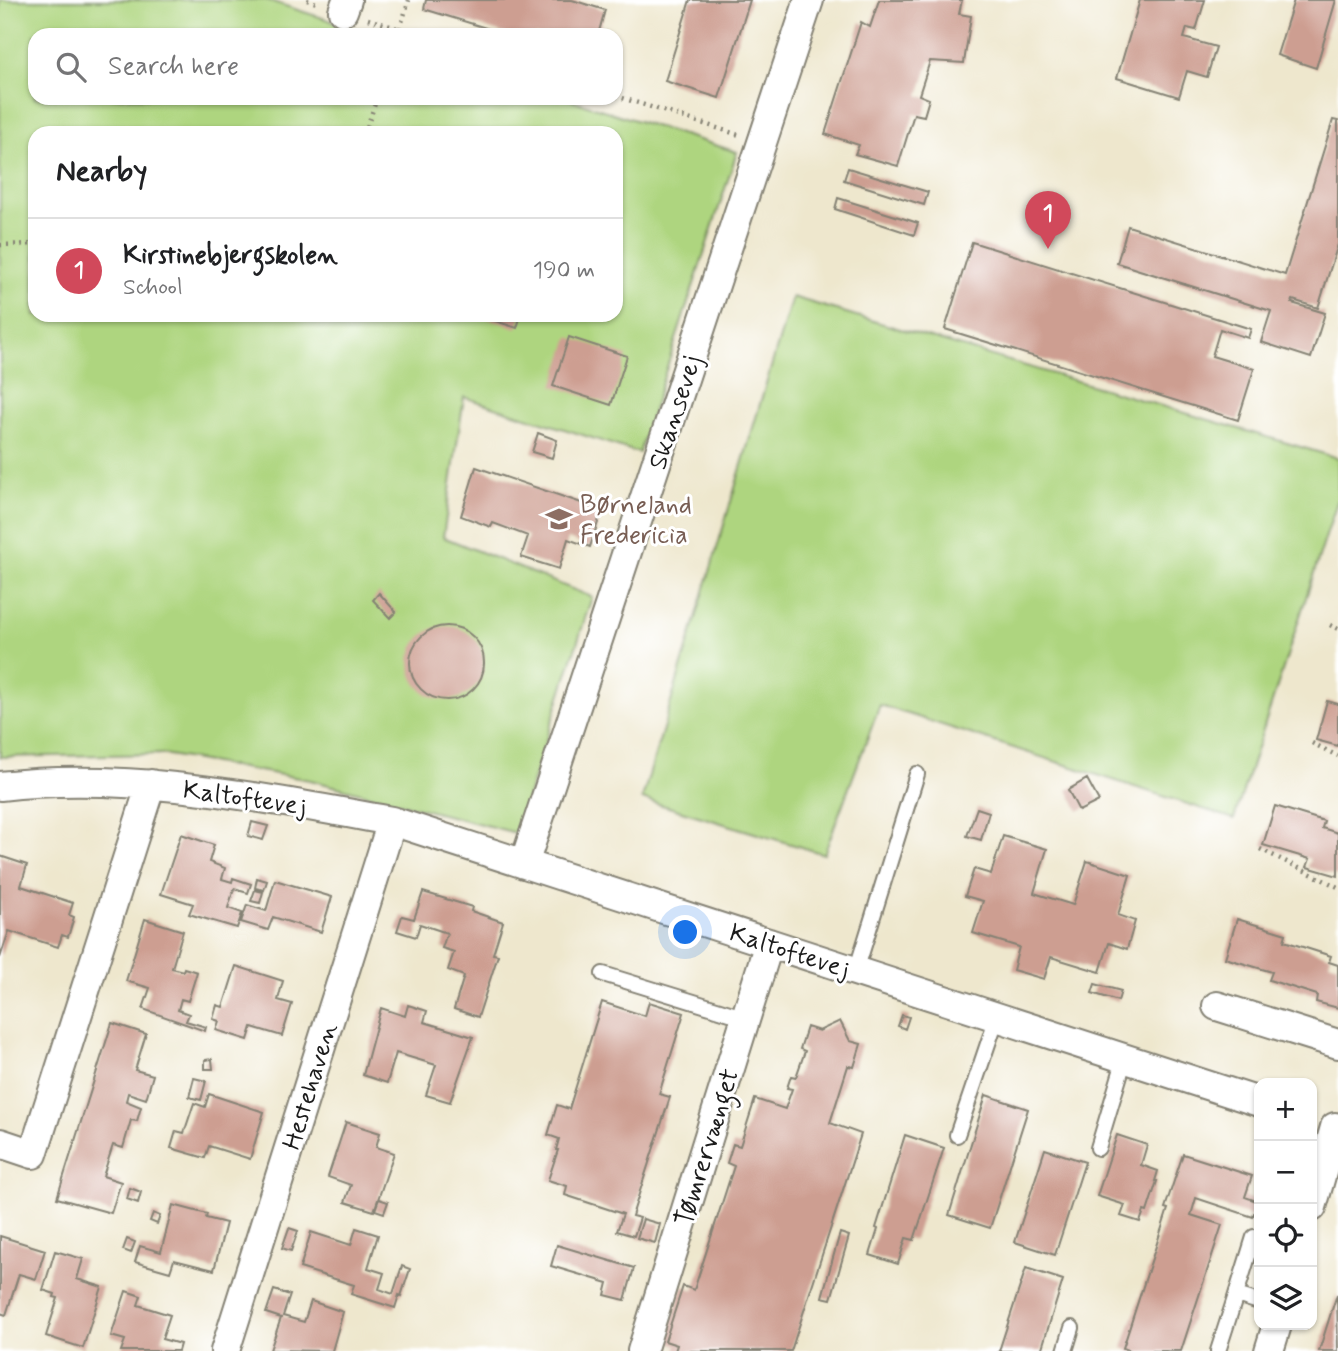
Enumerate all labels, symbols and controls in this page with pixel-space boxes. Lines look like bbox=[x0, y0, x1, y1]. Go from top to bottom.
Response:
search box bbox=[28, 28, 623, 105]
icon: search bbox=[52, 48, 90, 86]
text: Search here bbox=[108, 50, 239, 84]
text: Nearby bbox=[56, 152, 147, 191]
pin: 1 bbox=[1025, 191, 1071, 249]
text: Kirstinebjergskolen bbox=[123, 239, 338, 273]
text: 1 bbox=[74, 256, 84, 286]
text: 190 m bbox=[533, 256, 595, 286]
text: School bbox=[123, 273, 183, 303]
street label: Skansevej bbox=[641, 351, 710, 474]
place label: Børneland Fredericia bbox=[580, 489, 692, 553]
school or university icon: Børneland Fredericia bbox=[544, 504, 574, 534]
street label: Kaltoftevej bbox=[181, 773, 309, 824]
your location bbox=[668, 915, 702, 949]
street label: Kaltoftevej bbox=[725, 916, 854, 987]
street label: Hestehaven bbox=[276, 1019, 346, 1154]
street label: Tømrervænget bbox=[668, 1065, 751, 1231]
map controls bbox=[1254, 1078, 1317, 1330]
button: + bbox=[1254, 1078, 1317, 1141]
button: − bbox=[1254, 1141, 1317, 1204]
button: locate bbox=[1254, 1204, 1317, 1267]
button: layers bbox=[1254, 1267, 1317, 1330]

